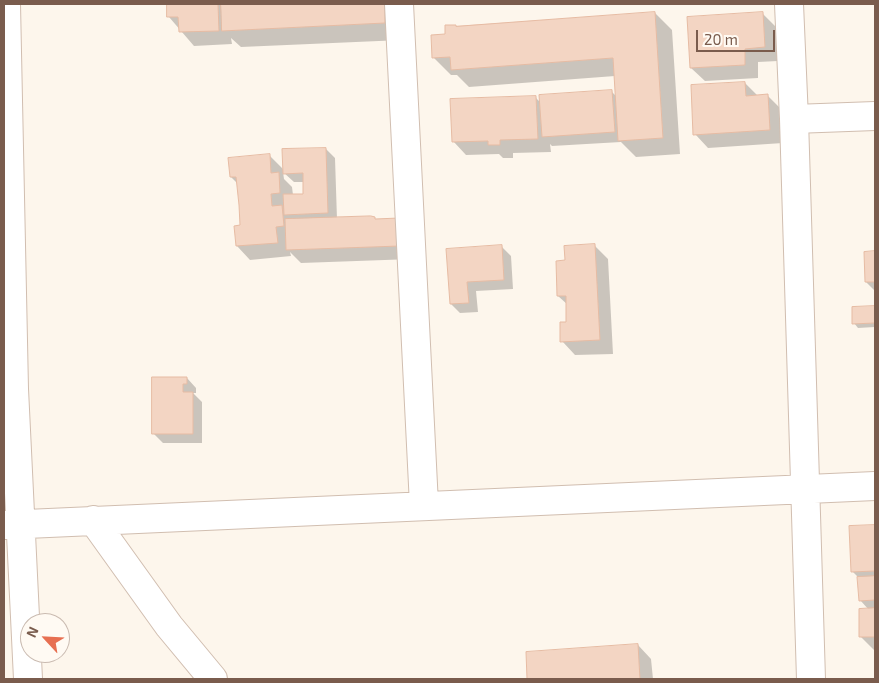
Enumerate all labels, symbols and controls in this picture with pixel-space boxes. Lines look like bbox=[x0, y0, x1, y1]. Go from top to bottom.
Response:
scale bar bbox=[699, 20, 778, 52]
text: 20 m bbox=[704, 30, 738, 48]
north arrow bbox=[20, 613, 70, 663]
text: N bbox=[22, 624, 42, 640]

